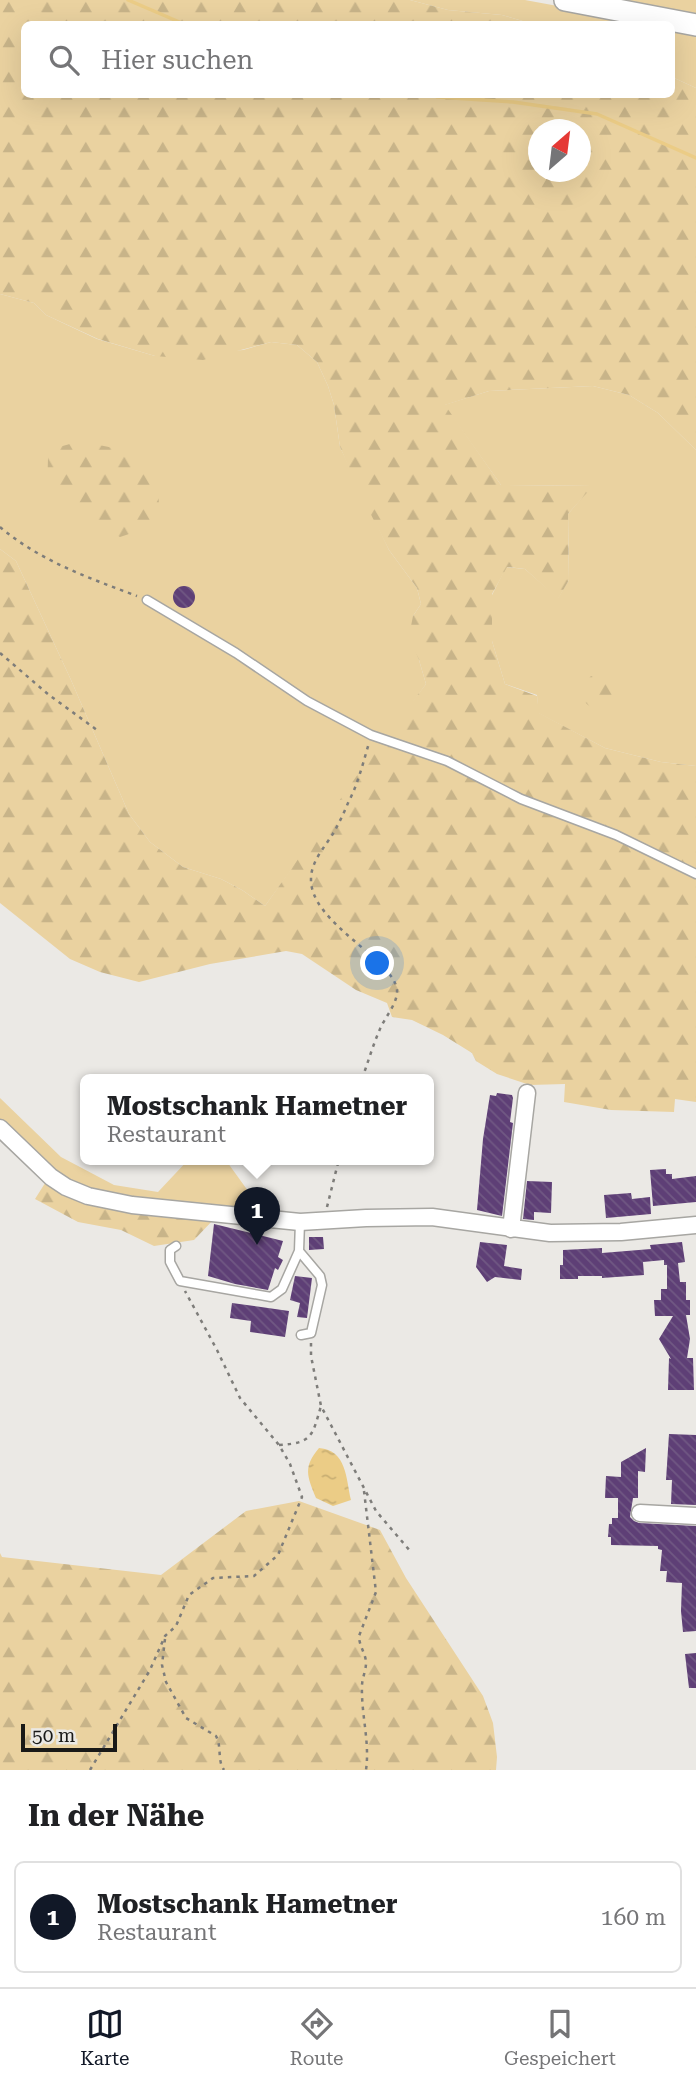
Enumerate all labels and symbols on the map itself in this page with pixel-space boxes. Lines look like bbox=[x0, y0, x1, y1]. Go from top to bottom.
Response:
north arrow bbox=[528, 119, 591, 182]
your location bbox=[360, 946, 394, 980]
pin: 1 bbox=[234, 1187, 280, 1245]
scale bar bbox=[21, 1721, 117, 1753]

